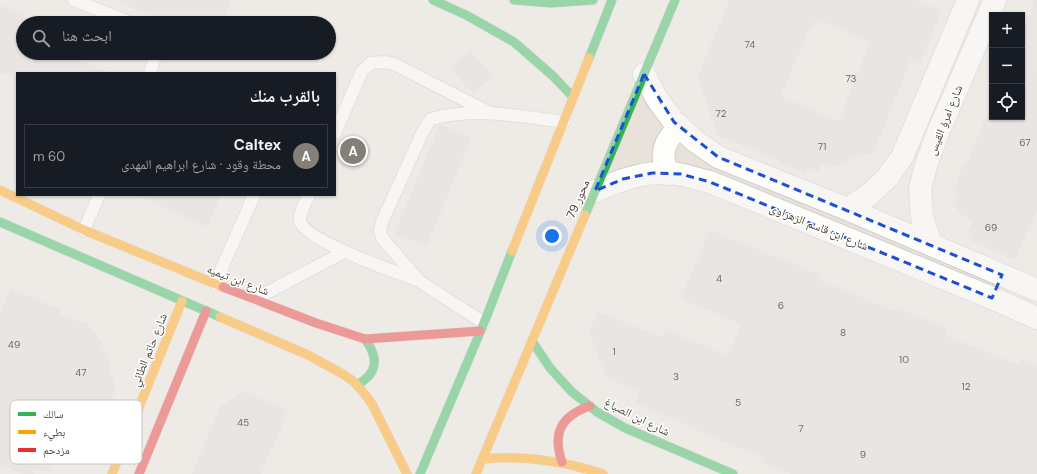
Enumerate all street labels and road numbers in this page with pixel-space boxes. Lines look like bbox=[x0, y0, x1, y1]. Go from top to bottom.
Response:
street label: شارع امرؤ القيس bbox=[924, 82, 966, 158]
street label: محور 79 bbox=[563, 177, 593, 221]
street label: شارع ابن قاسم الزهراوى bbox=[767, 200, 871, 254]
street label: شارع ابن تيميه bbox=[205, 261, 272, 299]
street label: شارع حاتم الطائي bbox=[127, 311, 173, 390]
street label: شارع ابن الصباغ bbox=[602, 394, 672, 440]

